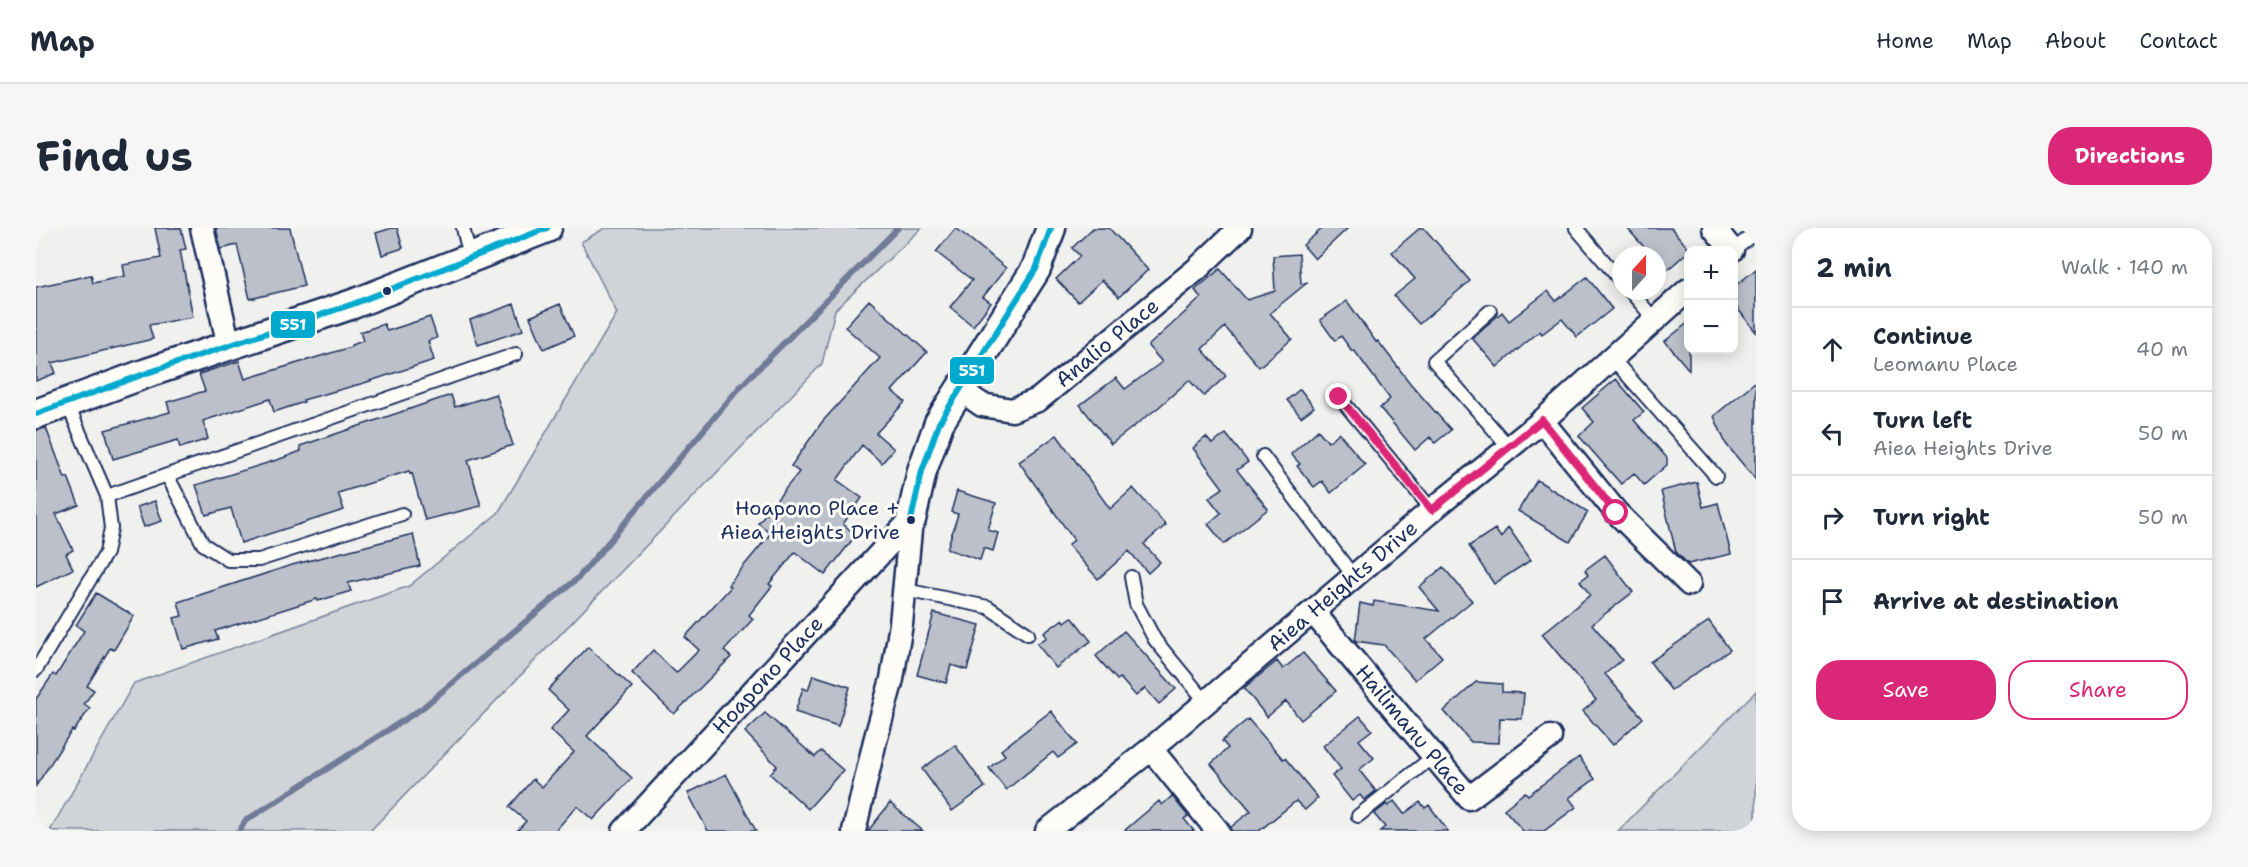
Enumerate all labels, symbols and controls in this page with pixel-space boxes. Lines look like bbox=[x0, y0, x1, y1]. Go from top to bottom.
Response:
text: Map bbox=[30, 22, 95, 60]
text: Home bbox=[1876, 27, 1934, 55]
text: Map bbox=[1967, 27, 2012, 55]
text: About bbox=[2045, 27, 2106, 55]
text: Contact bbox=[2139, 27, 2218, 55]
button: Directions bbox=[2048, 127, 2212, 185]
text: Find us bbox=[36, 128, 193, 184]
north arrow bbox=[1612, 246, 1666, 300]
map controls bbox=[1684, 246, 1738, 354]
button: + bbox=[1684, 246, 1738, 300]
text: 2 min bbox=[1816, 250, 1892, 285]
text: Walk · 140 m bbox=[2061, 254, 2188, 280]
unlabelled marker bbox=[381, 285, 393, 297]
street label: Analio Place bbox=[1050, 292, 1165, 394]
button: − bbox=[1684, 300, 1738, 354]
line badge: 551 bbox=[270, 310, 316, 339]
text: 551 bbox=[280, 314, 306, 335]
text: Continue bbox=[1873, 322, 1973, 351]
icon: ahead bbox=[1816, 333, 1849, 366]
text: 40 m bbox=[2136, 336, 2188, 362]
text: Leomanu Place bbox=[1873, 351, 2018, 377]
line badge: 551 bbox=[949, 356, 995, 385]
text: 551 bbox=[959, 360, 985, 381]
route end bbox=[1325, 383, 1351, 409]
text: Turn left bbox=[1873, 406, 1972, 435]
icon: left bbox=[1816, 417, 1849, 450]
text: 50 m bbox=[2138, 420, 2188, 446]
text: Aiea Heights Drive bbox=[1873, 435, 2053, 461]
place label: Hoapono Place + Aiea Heights Drive bbox=[720, 495, 900, 545]
route start bbox=[1602, 499, 1628, 525]
icon: right bbox=[1816, 501, 1849, 534]
text: Turn right bbox=[1873, 503, 1990, 532]
text: 50 m bbox=[2138, 504, 2188, 530]
marker: Hoapono Place + Aiea Heights Drive bbox=[905, 514, 917, 526]
street label: Aiea Heights Drive bbox=[1262, 514, 1424, 658]
icon: arrive bbox=[1816, 585, 1849, 618]
text: Arrive at destination bbox=[1873, 587, 2119, 616]
street label: Hoapono Place bbox=[706, 610, 829, 740]
street label: Hailimanu Place bbox=[1349, 659, 1475, 801]
button: Save bbox=[1816, 660, 1996, 720]
button: Share bbox=[2008, 660, 2188, 720]

